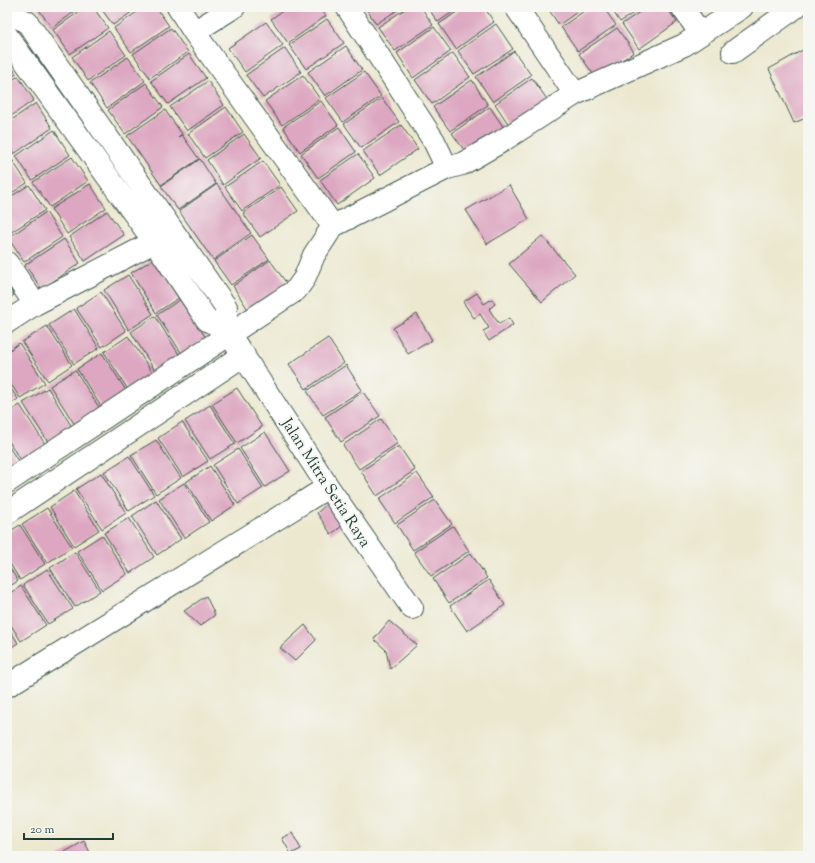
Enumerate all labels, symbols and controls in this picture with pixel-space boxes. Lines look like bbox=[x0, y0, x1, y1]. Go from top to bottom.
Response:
street label: Jalan Mitra Setia Raya bbox=[274, 413, 376, 553]
scale bar bbox=[24, 815, 113, 841]
text: 20 m bbox=[30, 821, 55, 839]

